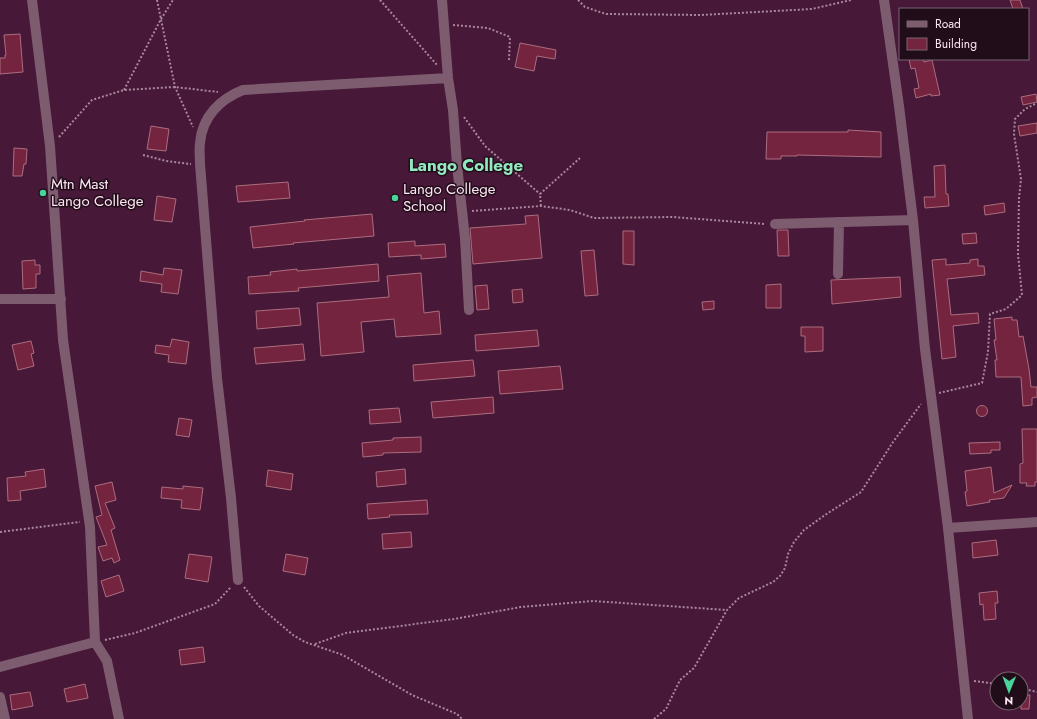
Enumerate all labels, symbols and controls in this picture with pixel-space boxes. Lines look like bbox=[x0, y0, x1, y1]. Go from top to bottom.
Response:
legend bbox=[899, 8, 1029, 60]
text: Road bbox=[935, 15, 961, 33]
text: Building bbox=[935, 35, 977, 53]
district label: Lango College bbox=[409, 153, 523, 177]
place label: Mtn Mast Lango College bbox=[51, 173, 144, 212]
place label: Lango College School bbox=[403, 178, 496, 217]
marker: Mtn Mast Lango College bbox=[38, 188, 48, 198]
marker: Lango College School bbox=[390, 193, 400, 203]
north arrow bbox=[989, 671, 1029, 711]
text: N bbox=[1004, 693, 1013, 709]

